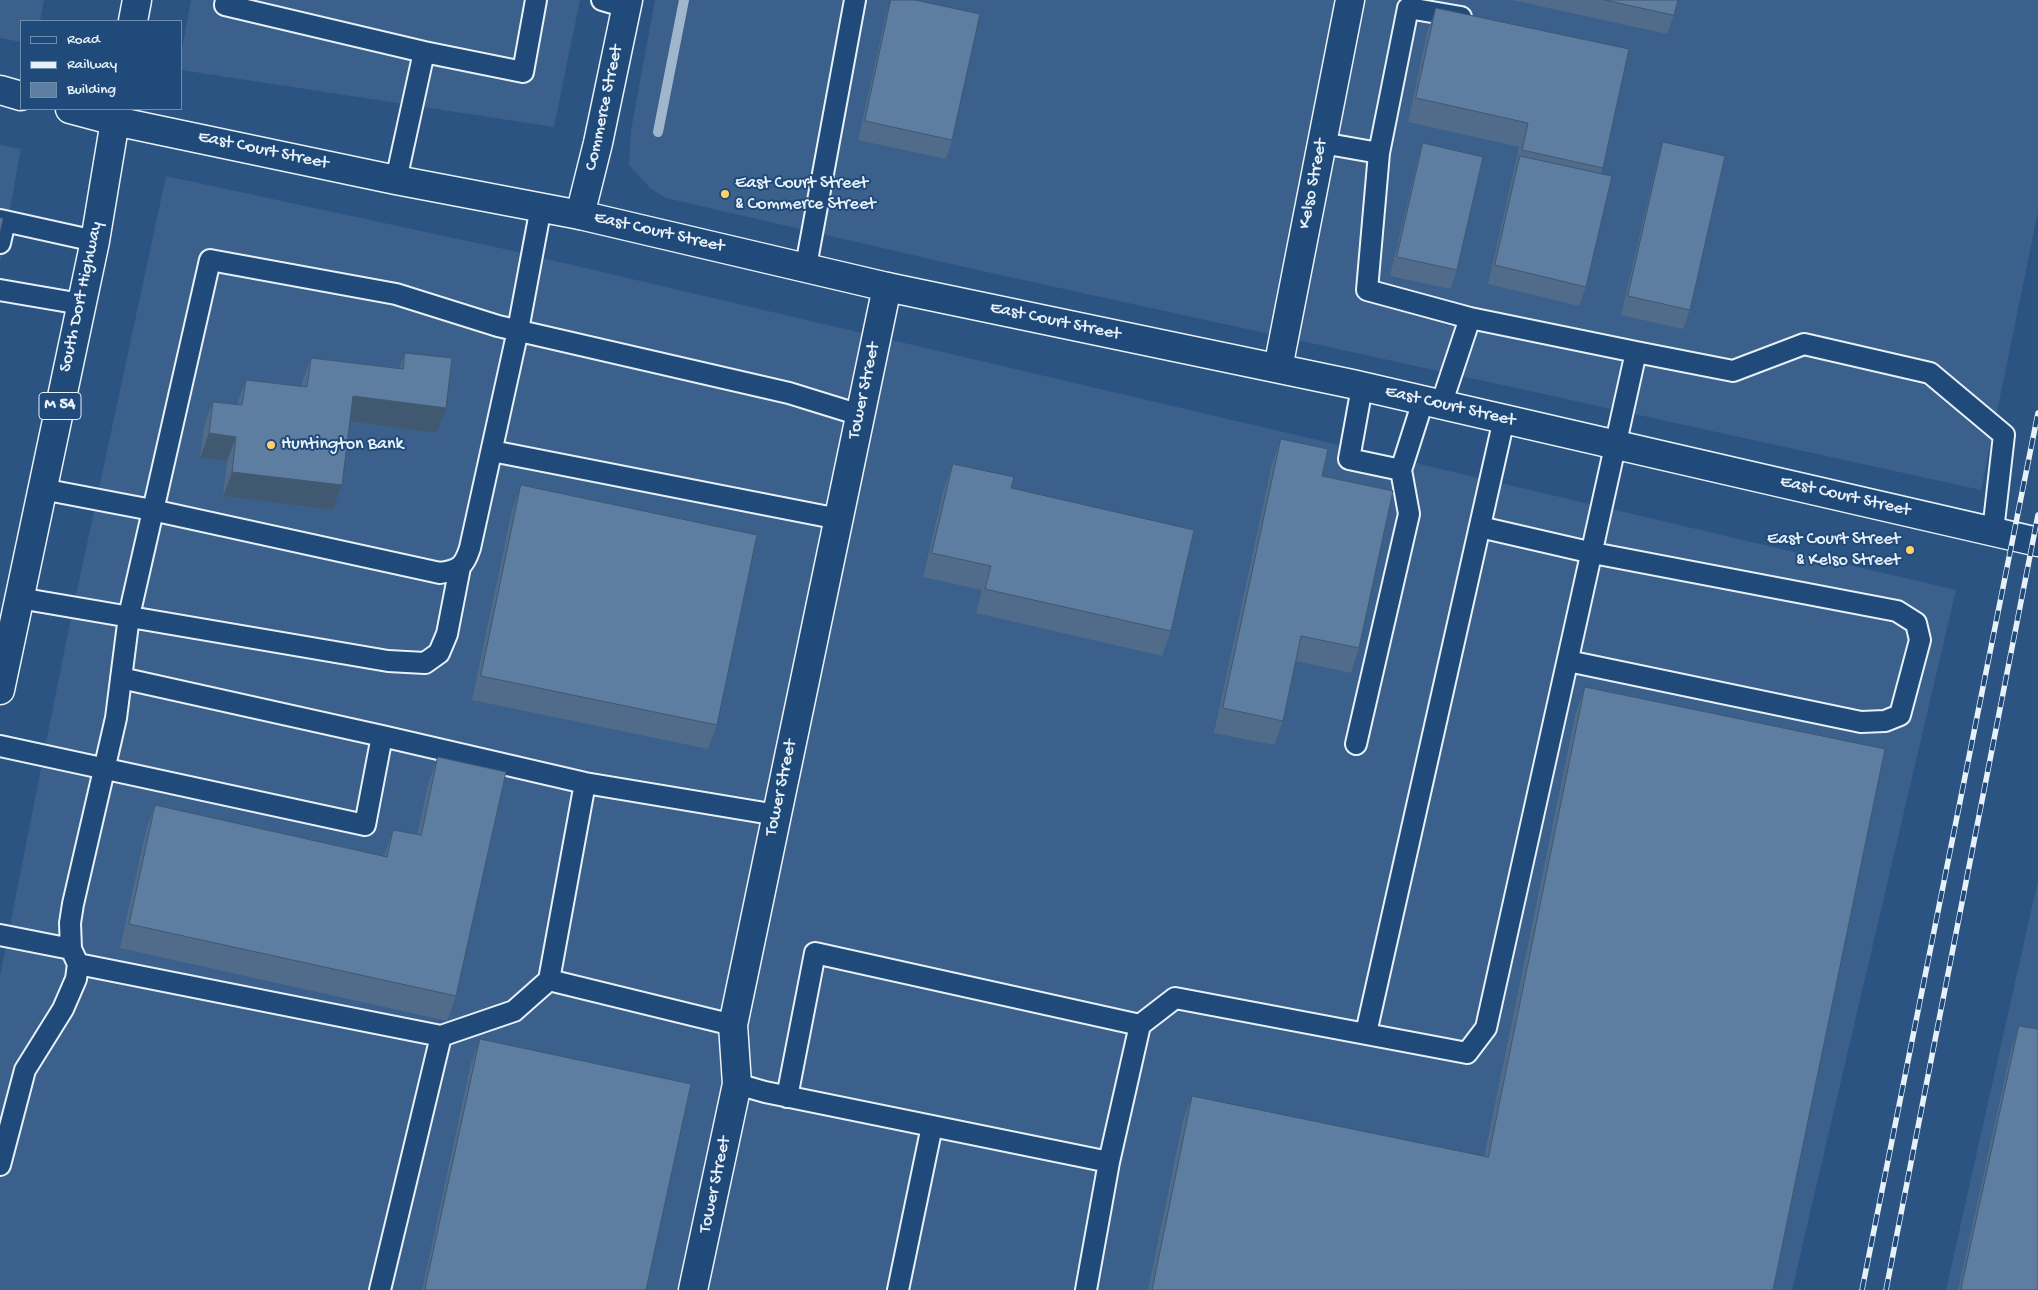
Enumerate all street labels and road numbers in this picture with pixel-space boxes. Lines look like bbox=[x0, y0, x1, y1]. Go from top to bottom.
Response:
street label: Commerce Street bbox=[581, 43, 629, 173]
street label: East Court Street bbox=[196, 127, 330, 175]
street label: Kelso Street bbox=[1295, 137, 1333, 231]
street label: East Court Street bbox=[592, 208, 726, 258]
street label: South Dort Highway bbox=[55, 220, 109, 374]
street label: East Court Street bbox=[988, 298, 1122, 346]
street label: Tower Street bbox=[844, 341, 886, 441]
street label: East Court Street bbox=[1383, 382, 1517, 432]
road number: M 54 bbox=[39, 392, 81, 420]
street label: East Court Street bbox=[1778, 472, 1912, 522]
street label: Tower Street bbox=[761, 738, 803, 838]
street label: Tower Street bbox=[695, 1135, 737, 1235]

